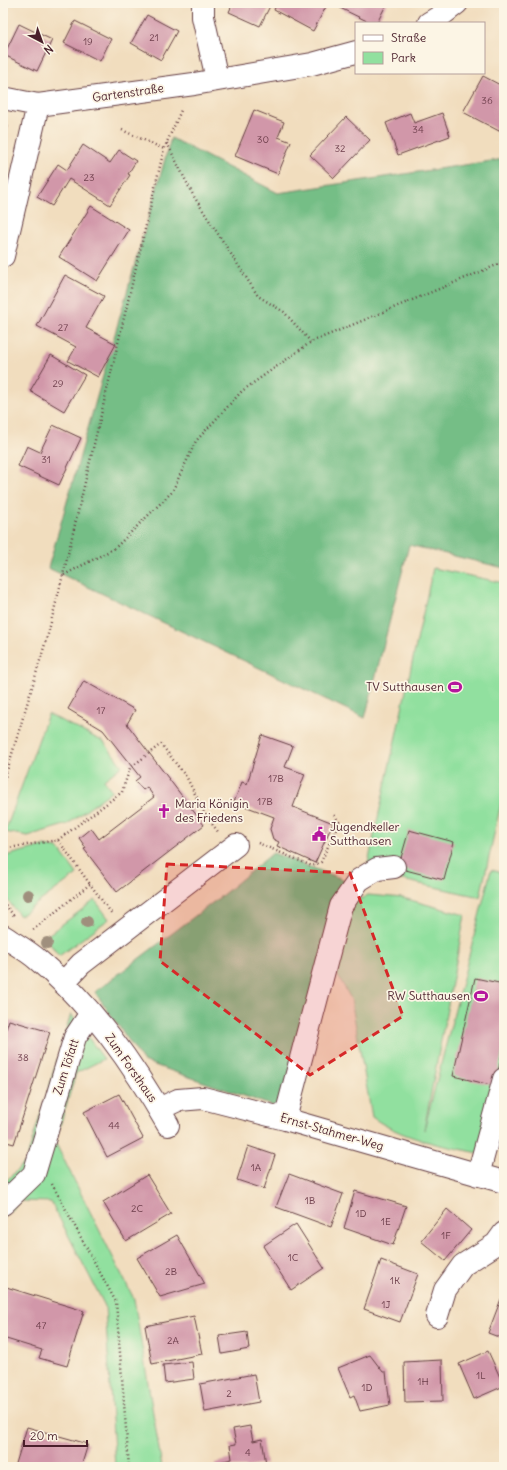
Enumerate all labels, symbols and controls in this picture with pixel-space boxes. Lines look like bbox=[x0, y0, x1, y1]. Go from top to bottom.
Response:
north arrow bbox=[22, 22, 62, 62]
legend bbox=[355, 22, 485, 74]
text: Straße bbox=[391, 30, 426, 45]
house number: 21 bbox=[149, 31, 159, 44]
house number: 19 bbox=[83, 35, 93, 48]
text: N bbox=[41, 42, 56, 57]
text: Park bbox=[391, 50, 416, 65]
street label: Gartenstraße bbox=[91, 80, 165, 105]
house number: 36 bbox=[481, 94, 493, 107]
house number: 34 bbox=[412, 123, 424, 136]
house number: 30 bbox=[257, 133, 269, 146]
house number: 32 bbox=[334, 142, 346, 155]
house number: 23 bbox=[83, 171, 95, 184]
house number: 27 bbox=[58, 321, 68, 334]
house number: 29 bbox=[52, 377, 64, 390]
house number: 31 bbox=[41, 453, 51, 466]
place label: TV Sutthausen bbox=[366, 679, 444, 694]
sports icon: TV Sutthausen bbox=[447, 679, 463, 695]
house number: 17 bbox=[97, 704, 106, 717]
house number: 17B bbox=[268, 772, 284, 785]
house number: 17B bbox=[257, 795, 273, 808]
place label: Maria Königin des Friedens bbox=[175, 796, 249, 825]
church icon: Maria Königin des Friedens bbox=[156, 803, 172, 819]
place label: Jugendkeller Sutthausen bbox=[330, 819, 400, 848]
public building icon: Jugendkeller Sutthausen bbox=[311, 826, 327, 842]
place label: RW Sutthausen bbox=[387, 988, 470, 1003]
sports icon: RW Sutthausen bbox=[473, 988, 489, 1004]
street label: Zum Forsthaus bbox=[102, 1030, 161, 1105]
street label: Zum Töfatt bbox=[49, 1037, 82, 1097]
house number: 38 bbox=[17, 1051, 29, 1064]
street label: Ernst-Stahmer-Weg bbox=[279, 1110, 386, 1153]
house number: 44 bbox=[108, 1119, 120, 1132]
house number: 1A bbox=[251, 1161, 262, 1174]
house number: 1B bbox=[305, 1194, 316, 1207]
house number: 2C bbox=[131, 1202, 143, 1215]
house number: 1D bbox=[355, 1207, 367, 1220]
house number: 1E bbox=[381, 1215, 391, 1228]
house number: 1F bbox=[441, 1229, 451, 1242]
house number: 1C bbox=[288, 1251, 299, 1264]
house number: 2B bbox=[165, 1265, 177, 1278]
house number: 1K bbox=[390, 1274, 401, 1287]
house number: 1J bbox=[381, 1298, 391, 1311]
house number: 47 bbox=[36, 1319, 46, 1332]
house number: 2A bbox=[167, 1334, 180, 1347]
house number: 1L bbox=[476, 1369, 486, 1382]
house number: 1H bbox=[417, 1375, 429, 1388]
house number: 1D bbox=[361, 1381, 373, 1394]
house number: 2 bbox=[226, 1387, 232, 1400]
scale bar bbox=[24, 1422, 87, 1448]
text: 20 m bbox=[30, 1428, 58, 1443]
house number: 4 bbox=[245, 1446, 251, 1459]

